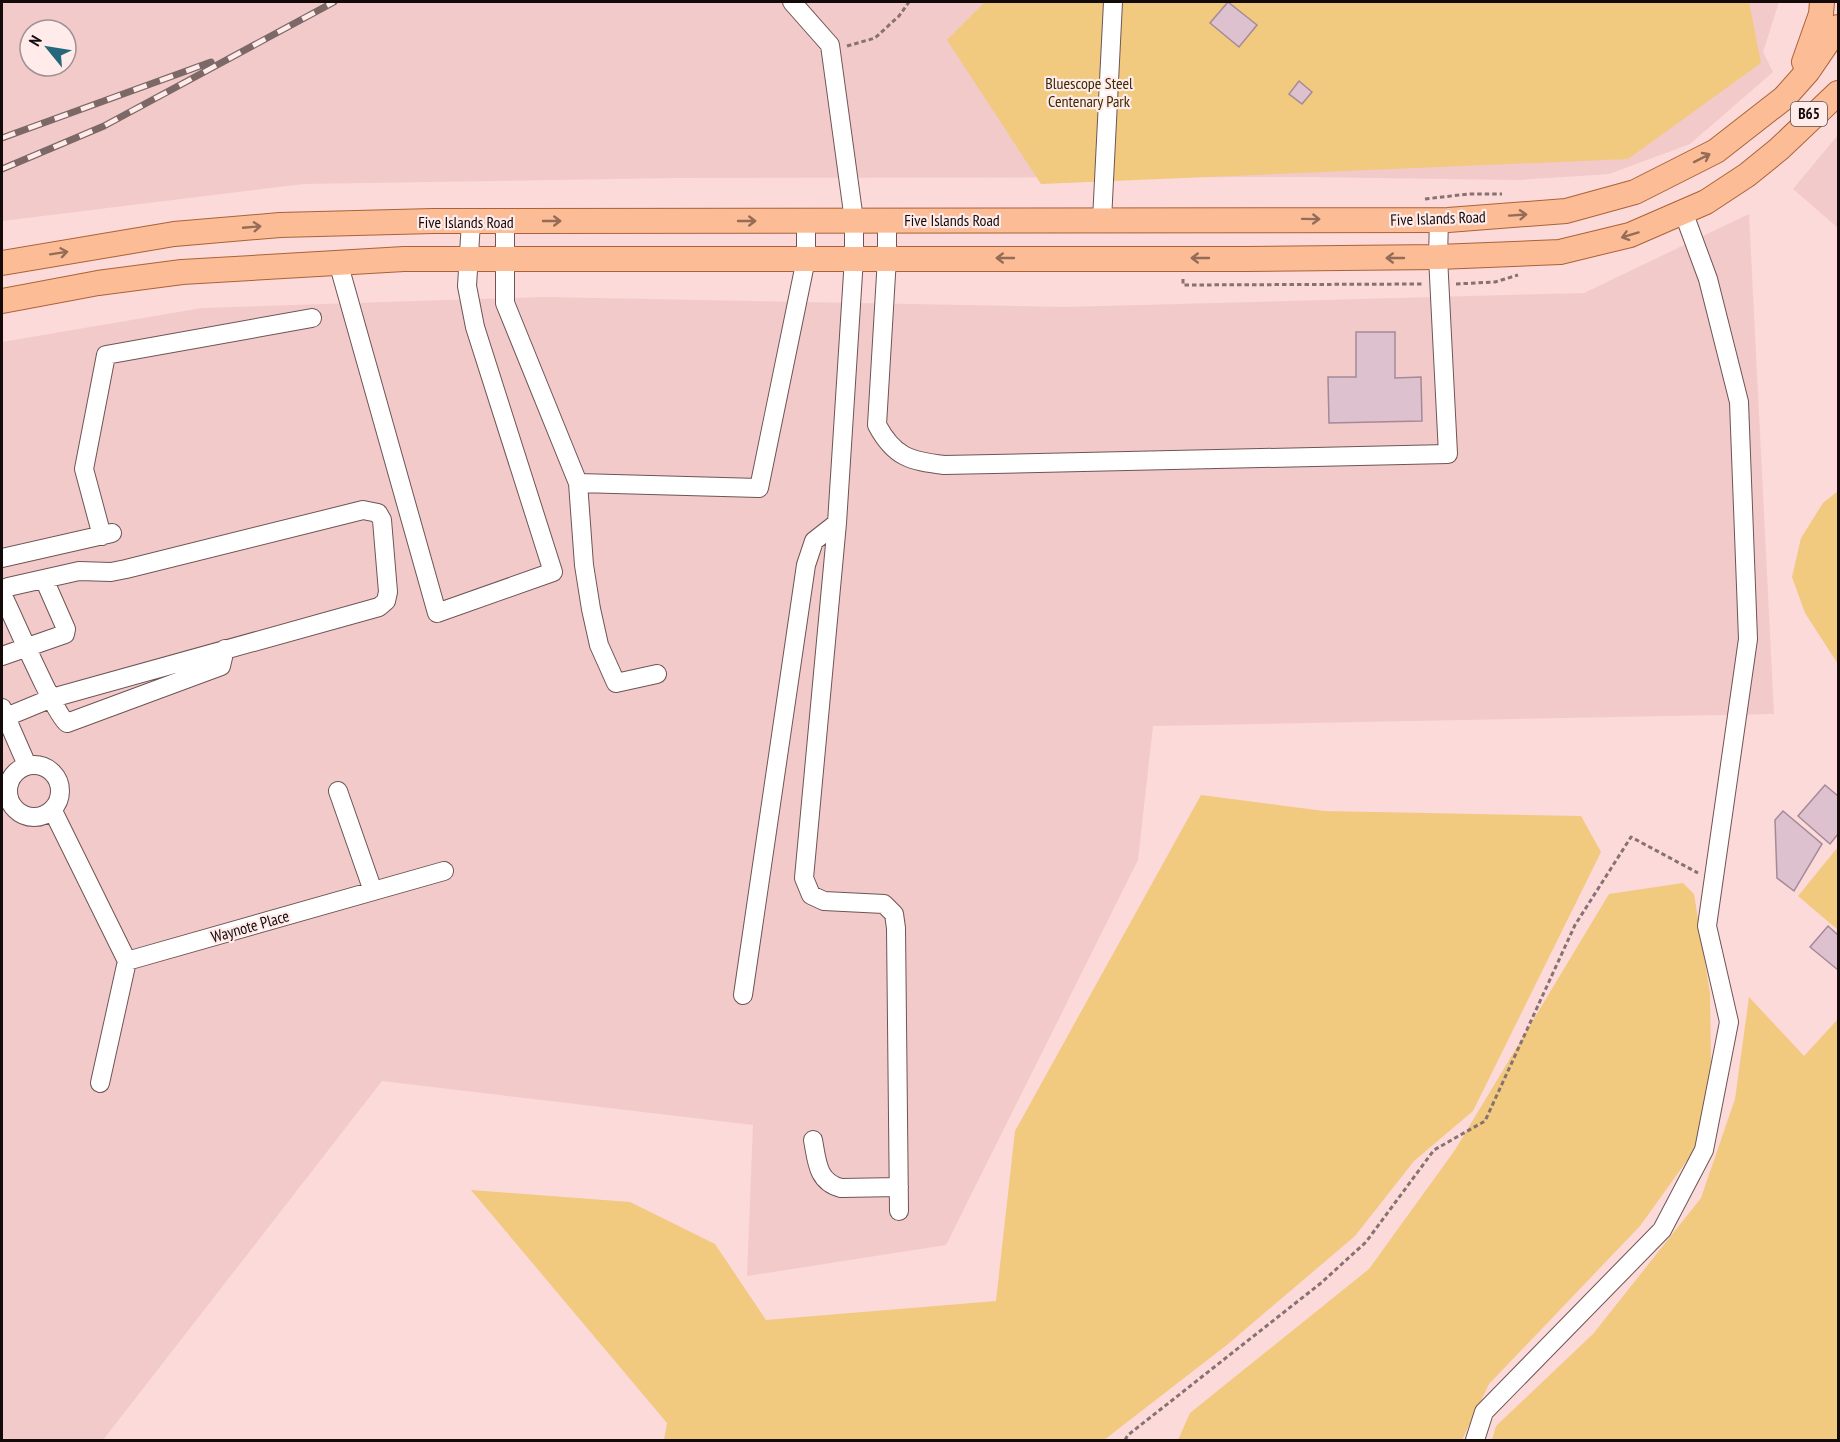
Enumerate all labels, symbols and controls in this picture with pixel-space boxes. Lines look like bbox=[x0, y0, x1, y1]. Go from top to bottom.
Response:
north arrow bbox=[18, 18, 78, 78]
text: N bbox=[24, 32, 46, 49]
park label: Bluescope Steel Centenary Park bbox=[1045, 73, 1133, 111]
road number: B65 bbox=[1791, 102, 1827, 126]
one-way arrow bbox=[1693, 152, 1711, 163]
street label: Five Islands Road bbox=[1390, 206, 1486, 230]
one-way arrow bbox=[1508, 209, 1528, 220]
street label: Five Islands Road bbox=[904, 210, 1000, 230]
street label: Five Islands Road bbox=[418, 212, 514, 232]
one-way arrow bbox=[1300, 214, 1320, 225]
one-way arrow bbox=[542, 215, 562, 227]
one-way arrow bbox=[737, 215, 757, 227]
one-way arrow bbox=[242, 221, 262, 232]
one-way arrow bbox=[1621, 230, 1640, 241]
one-way arrow bbox=[49, 248, 69, 259]
one-way arrow bbox=[996, 252, 1016, 264]
one-way arrow bbox=[1191, 252, 1211, 264]
one-way arrow bbox=[1386, 252, 1406, 264]
street label: Waynote Place bbox=[209, 905, 291, 947]

